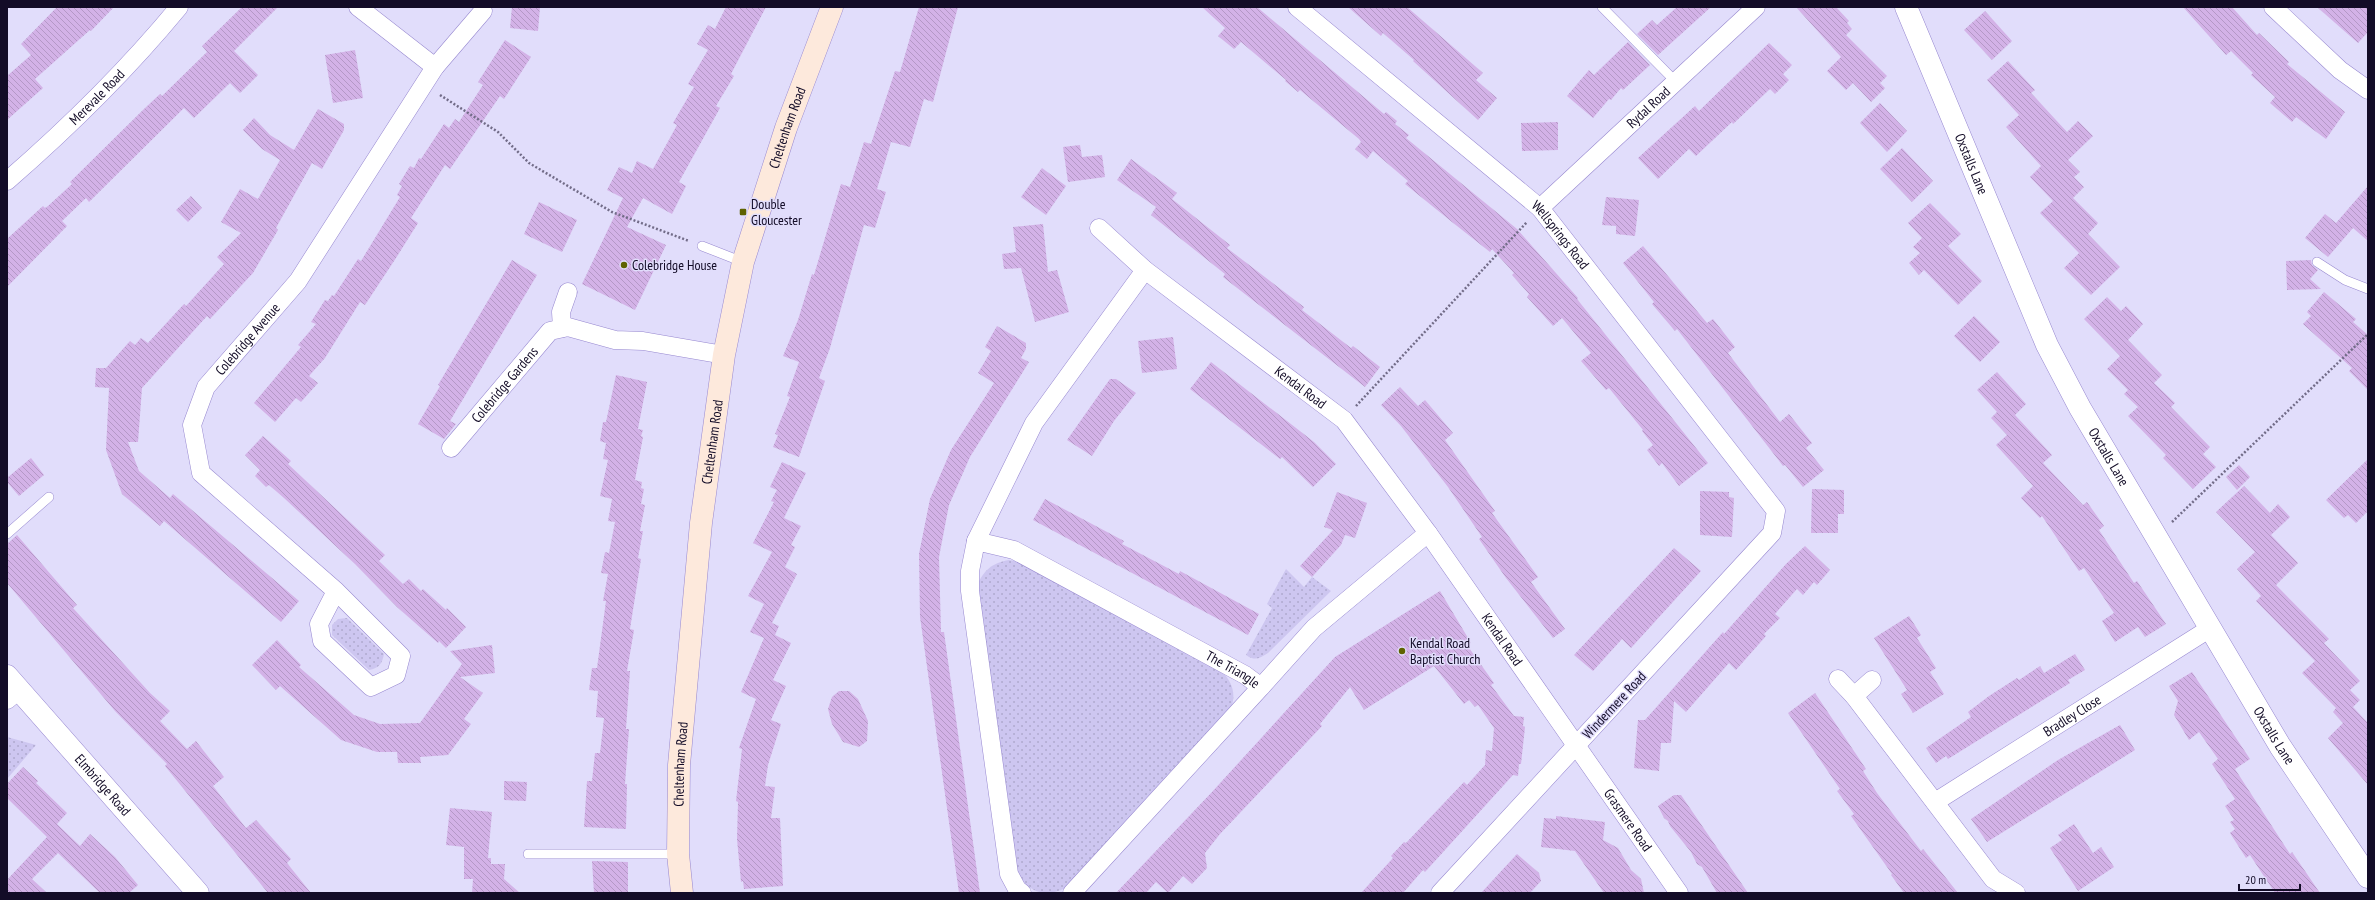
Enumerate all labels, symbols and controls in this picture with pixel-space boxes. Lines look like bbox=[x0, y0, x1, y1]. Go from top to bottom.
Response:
street label: Merevale Road bbox=[65, 65, 128, 129]
street label: Rydal Road bbox=[1623, 82, 1674, 132]
street label: Cheltenham Road bbox=[765, 84, 810, 171]
street label: Oxstalls Lane bbox=[1951, 131, 1992, 197]
place label: Double Gloucester bbox=[751, 195, 802, 229]
street label: Wellsprings Road bbox=[1528, 196, 1593, 273]
marker: Double Gloucester bbox=[738, 207, 748, 217]
place label: Colebridge House bbox=[632, 256, 717, 274]
marker: Colebridge House bbox=[619, 260, 629, 270]
street label: Colebridge Avenue bbox=[211, 299, 284, 379]
street label: Colebridge Gardens bbox=[467, 343, 542, 426]
street label: Kendal Road bbox=[1271, 362, 1330, 412]
street label: Cheltenham Road bbox=[697, 399, 727, 485]
street label: Oxstalls Lane bbox=[2085, 424, 2133, 489]
street label: Kendal Road bbox=[1478, 610, 1527, 669]
place label: Kendal Road Baptist Church bbox=[1410, 634, 1480, 668]
marker: Kendal Road Baptist Church bbox=[1397, 646, 1407, 656]
street label: The Triangle bbox=[1203, 647, 1264, 692]
street label: Windermere Road bbox=[1578, 668, 1650, 742]
street label: Bradley Close bbox=[2040, 690, 2104, 740]
street label: Oxstalls Lane bbox=[2250, 703, 2299, 768]
street label: Cheltenham Road bbox=[670, 721, 692, 807]
street label: Elmbridge Road bbox=[71, 750, 135, 819]
street label: Grasmere Road bbox=[1600, 785, 1656, 855]
scale bar bbox=[2239, 866, 2300, 892]
text: 20 m bbox=[2245, 872, 2266, 887]

